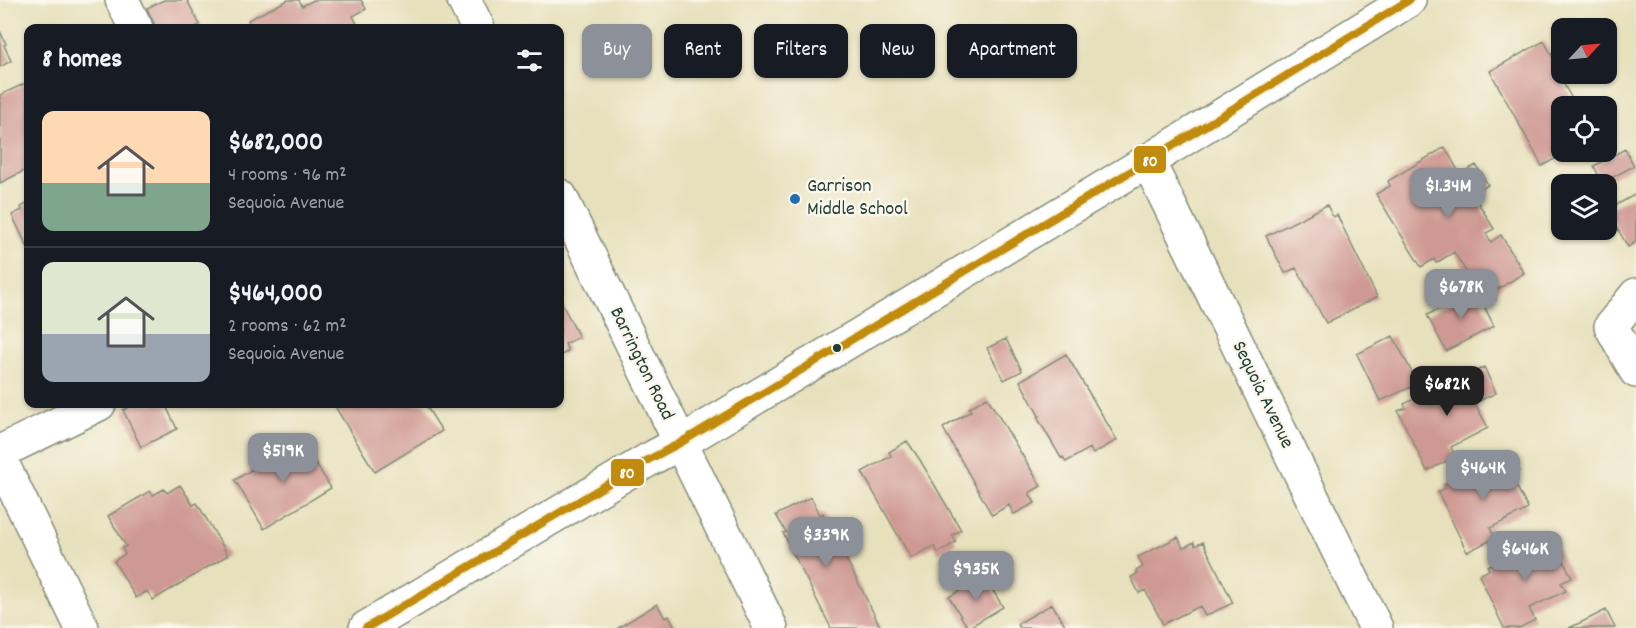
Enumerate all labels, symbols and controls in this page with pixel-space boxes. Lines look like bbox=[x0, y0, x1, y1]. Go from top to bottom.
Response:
north arrow bbox=[1551, 18, 1617, 84]
map controls bbox=[1551, 18, 1617, 240]
chip: Buy bbox=[582, 24, 652, 78]
chip: Rent bbox=[664, 24, 742, 78]
chip: Filters bbox=[754, 24, 848, 78]
chip: New bbox=[860, 24, 935, 78]
chip: Apartment bbox=[947, 24, 1077, 78]
text: 8 homes bbox=[42, 42, 122, 79]
icon: filters bbox=[513, 44, 546, 77]
button: locate bbox=[1551, 96, 1617, 162]
text: $682,000 bbox=[228, 125, 323, 162]
icon: home bbox=[90, 135, 162, 207]
line badge: 80 bbox=[1133, 145, 1167, 174]
text: 80 bbox=[1142, 151, 1158, 174]
text: 4 rooms · 96 m² bbox=[228, 162, 347, 190]
pin: $1.34M bbox=[1399, 168, 1497, 219]
place label: Garrison Middle School bbox=[807, 173, 908, 224]
text: $1.34M bbox=[1425, 173, 1471, 201]
button: layers bbox=[1551, 174, 1617, 240]
text: Sequoia Avenue bbox=[228, 190, 344, 218]
marker: Garrison Middle School bbox=[788, 192, 802, 206]
pin: $678K bbox=[1419, 269, 1503, 320]
text: $678K bbox=[1439, 274, 1483, 302]
text: $464,000 bbox=[228, 276, 323, 313]
icon: home bbox=[90, 286, 162, 358]
street label: Barrington Road bbox=[601, 303, 681, 425]
text: 2 rooms · 62 m² bbox=[228, 313, 347, 341]
street label: Sequoia Avenue bbox=[1224, 337, 1300, 454]
text: Sequoia Avenue bbox=[228, 341, 344, 369]
unlabelled marker bbox=[831, 342, 843, 354]
pin: $682K bbox=[1405, 366, 1489, 417]
text: $682K bbox=[1424, 371, 1470, 399]
pin: $519K bbox=[241, 433, 325, 484]
text: $519K bbox=[262, 438, 304, 466]
pin: $464K bbox=[1441, 450, 1525, 501]
text: $464K bbox=[1460, 455, 1506, 483]
line badge: 80 bbox=[610, 458, 645, 487]
text: 80 bbox=[619, 463, 635, 486]
pin: $339K bbox=[784, 517, 868, 568]
text: $339K bbox=[803, 522, 849, 550]
pin: $646K bbox=[1483, 531, 1567, 582]
text: $646K bbox=[1501, 536, 1549, 564]
pin: $935K bbox=[934, 551, 1018, 602]
text: $935K bbox=[953, 556, 999, 584]

